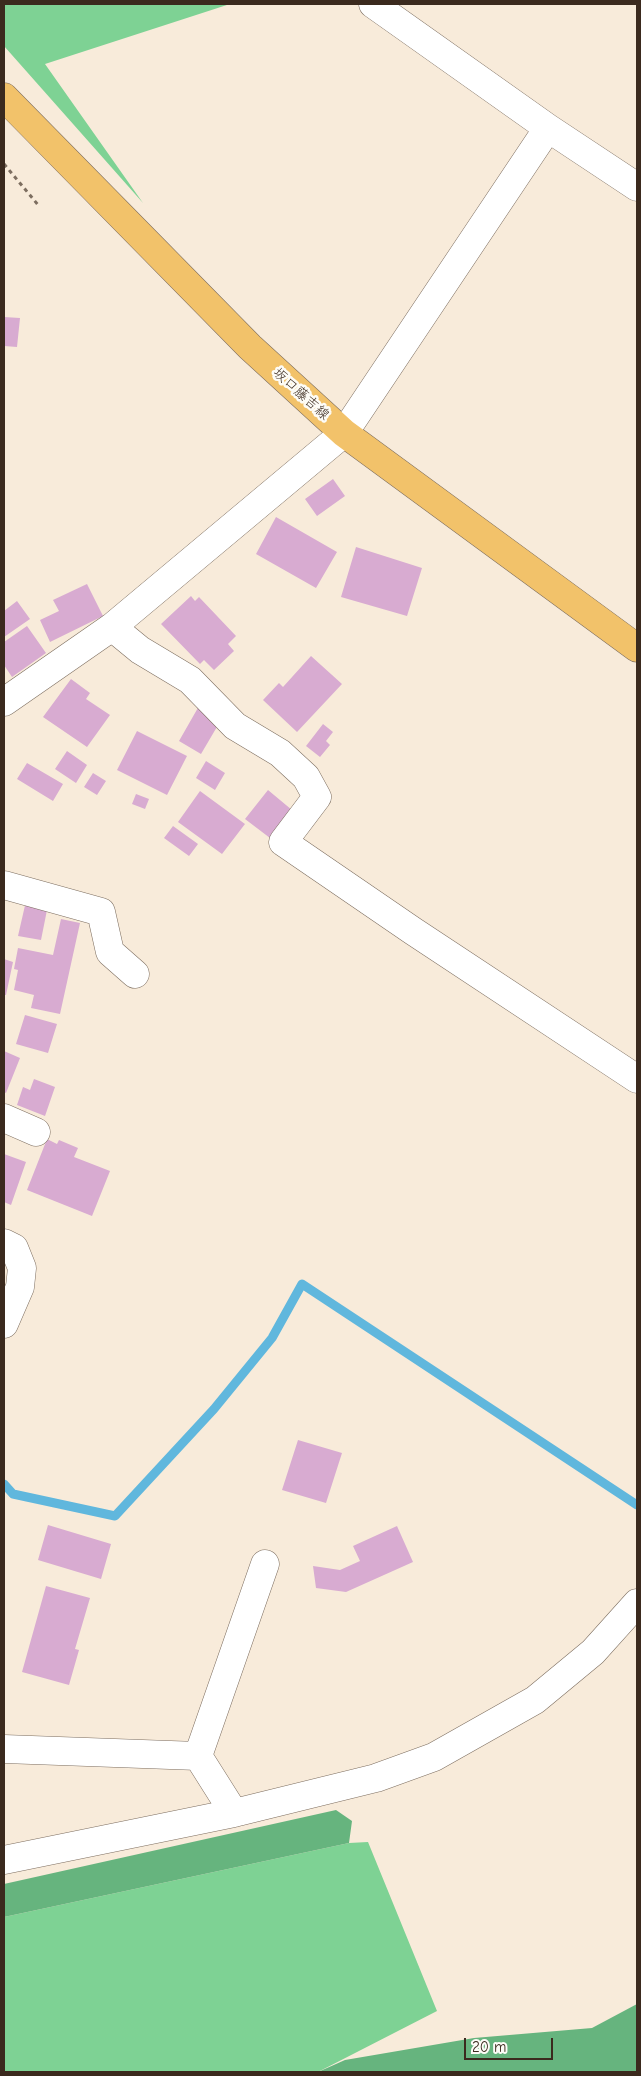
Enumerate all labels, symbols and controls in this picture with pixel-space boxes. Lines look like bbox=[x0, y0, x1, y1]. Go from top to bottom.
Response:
street label: 坂口藤吉線 bbox=[269, 364, 333, 424]
scale bar bbox=[466, 2028, 555, 2060]
text: 20 m bbox=[472, 2038, 506, 2056]

